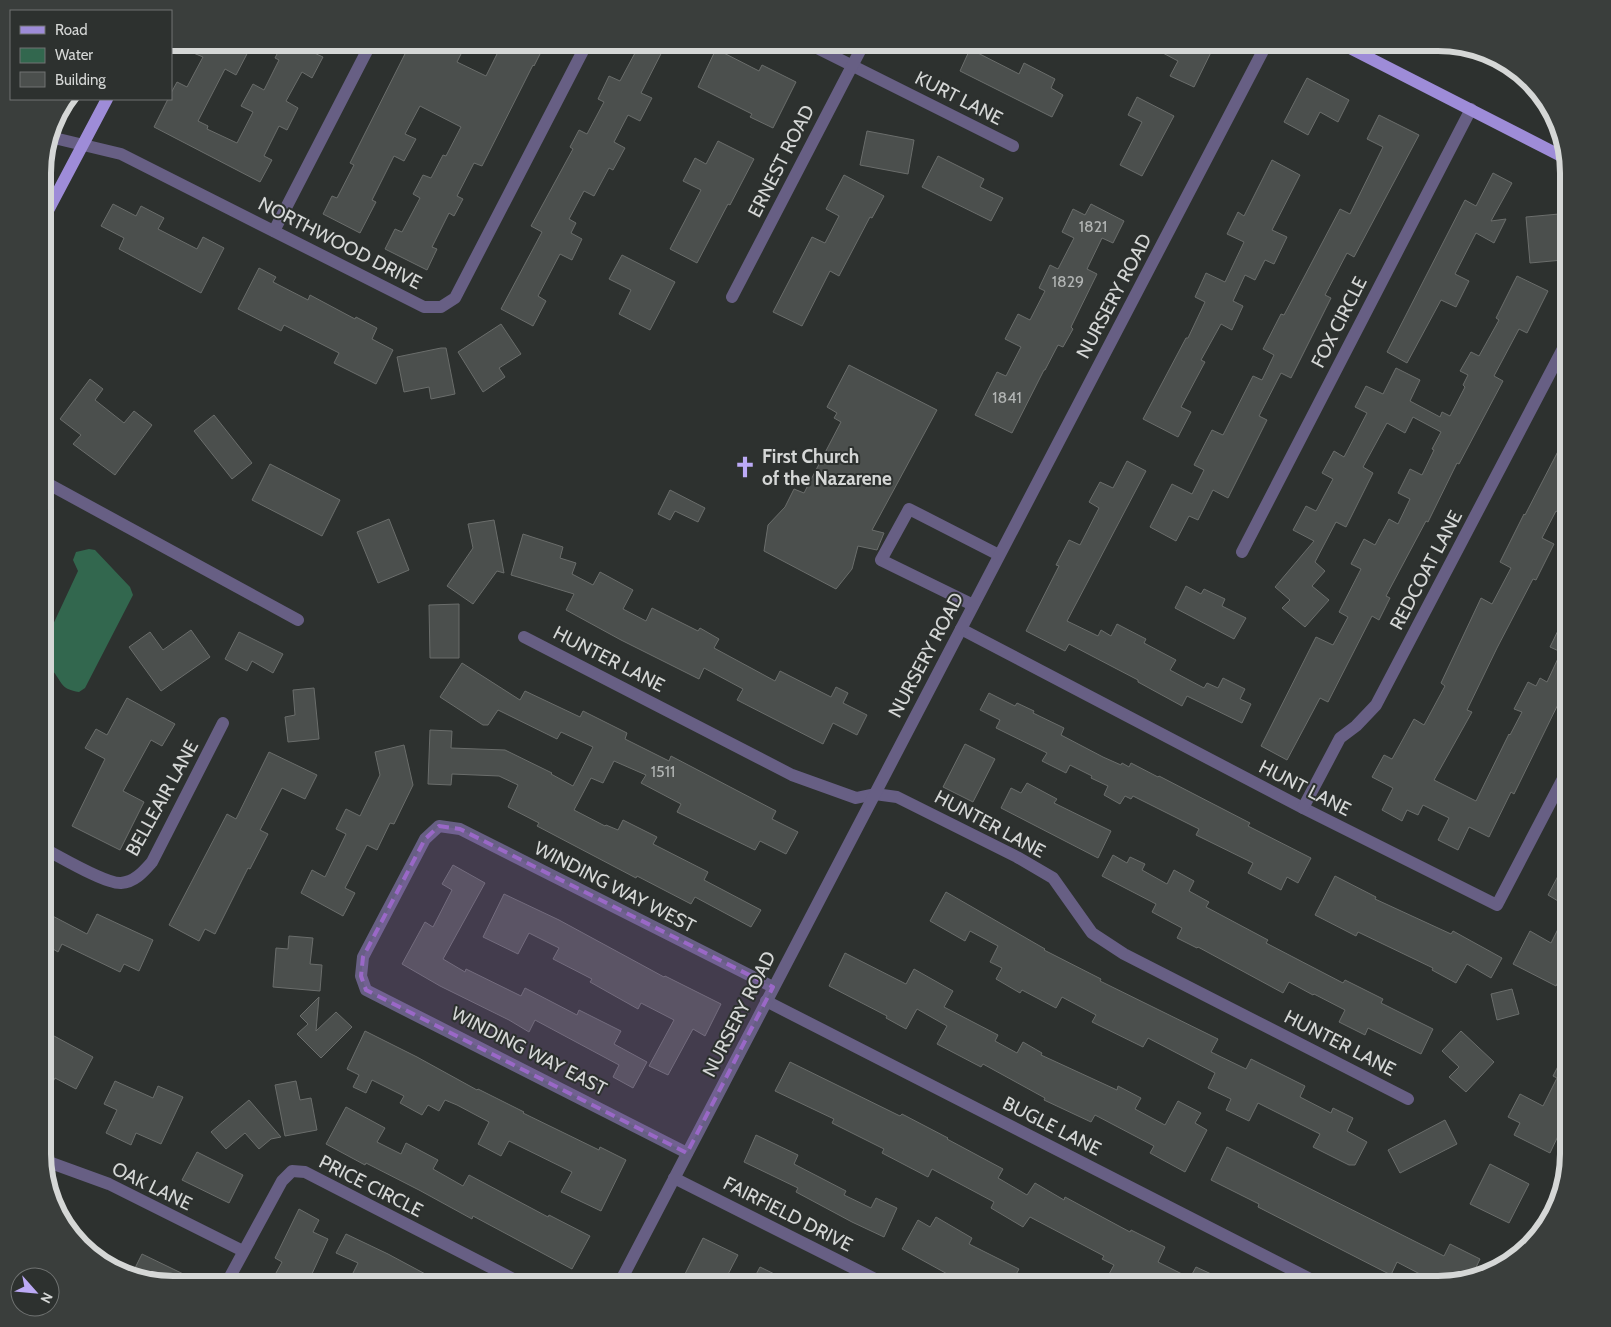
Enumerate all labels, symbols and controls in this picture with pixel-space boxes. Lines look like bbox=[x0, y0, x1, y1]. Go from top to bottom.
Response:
legend bbox=[10, 10, 172, 100]
text: Road bbox=[55, 21, 88, 39]
text: Water bbox=[55, 46, 93, 64]
street label: KURT LANE bbox=[911, 66, 1007, 130]
text: Building bbox=[55, 71, 106, 89]
street label: ERNEST ROAD bbox=[743, 101, 819, 221]
street label: NORTHWOOD DRIVE bbox=[255, 192, 425, 294]
house number: 1821 bbox=[1079, 217, 1107, 236]
street label: NURSERY ROAD bbox=[1071, 230, 1157, 362]
house number: 1829 bbox=[1052, 272, 1084, 291]
street label: FOX CIRCLE bbox=[1306, 273, 1372, 371]
house number: 1841 bbox=[992, 388, 1022, 407]
place label: First Church of the Nazarene bbox=[762, 445, 892, 490]
church icon: First Church of the Nazarene bbox=[732, 454, 758, 480]
street label: REDCOAT LANE bbox=[1385, 506, 1467, 634]
street label: NURSERY ROAD bbox=[883, 589, 969, 721]
street label: HUNTER LANE bbox=[549, 621, 669, 697]
street label: BELLEAIR LANE bbox=[121, 736, 203, 860]
street label: HUNT LANE bbox=[1255, 755, 1355, 821]
house number: 1511 bbox=[651, 762, 675, 781]
street label: HUNTER LANE bbox=[931, 785, 1049, 863]
street label: WINDING WAY WEST bbox=[531, 836, 699, 938]
street label: NURSERY ROAD bbox=[697, 947, 781, 1081]
street label: WINDING WAY EAST bbox=[447, 1002, 611, 1100]
street label: HUNTER LANE bbox=[1280, 1005, 1400, 1081]
street label: BUGLE LANE bbox=[999, 1091, 1105, 1161]
street label: PRICE CIRCLE bbox=[315, 1150, 427, 1222]
street label: OAK LANE bbox=[108, 1157, 196, 1215]
street label: FAIRFIELD DRIVE bbox=[719, 1171, 857, 1257]
north arrow bbox=[10, 1267, 60, 1317]
text: N bbox=[36, 1289, 57, 1306]

